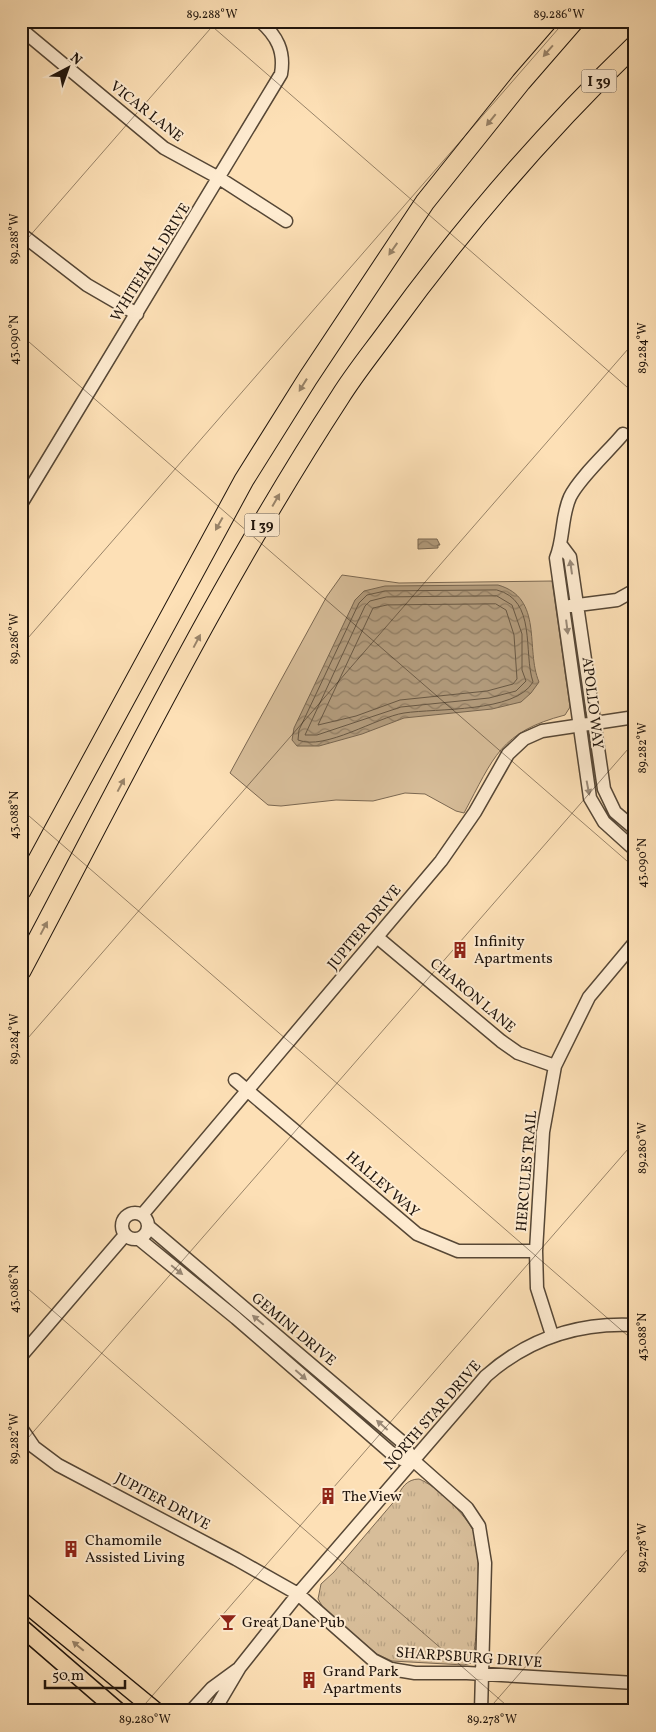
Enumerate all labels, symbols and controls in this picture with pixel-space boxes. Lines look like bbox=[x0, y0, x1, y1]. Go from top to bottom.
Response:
text: 89.288°W bbox=[187, 7, 237, 23]
text: 89.286°W bbox=[534, 7, 584, 23]
north arrow bbox=[42, 42, 92, 92]
one-way arrow bbox=[542, 45, 554, 57]
text: N bbox=[65, 49, 86, 70]
road number: I 39 bbox=[582, 70, 616, 92]
street label: VICAR LANE bbox=[105, 77, 187, 148]
one-way arrow bbox=[485, 113, 496, 126]
street label: WHITEHALL DRIVE bbox=[106, 199, 196, 326]
text: 89.288°W bbox=[7, 214, 23, 264]
one-way arrow bbox=[388, 242, 398, 256]
text: 43.090°N bbox=[7, 315, 23, 365]
text: 89.284°W bbox=[635, 322, 651, 374]
one-way arrow bbox=[299, 378, 308, 392]
one-way arrow bbox=[272, 493, 281, 506]
road number: I 39 bbox=[244, 514, 280, 536]
one-way arrow bbox=[215, 517, 224, 531]
one-way arrow bbox=[567, 559, 575, 575]
text: 89.286°W bbox=[7, 614, 23, 664]
one-way arrow bbox=[563, 619, 571, 635]
one-way arrow bbox=[193, 634, 201, 649]
street label: APOLLO WAY bbox=[575, 656, 608, 751]
text: 89.282°W bbox=[635, 722, 651, 774]
one-way arrow bbox=[116, 778, 125, 792]
one-way arrow bbox=[585, 780, 593, 796]
text: 43.088°N bbox=[7, 791, 23, 839]
text: 43.090°N bbox=[635, 838, 651, 888]
street label: JUPITER DRIVE bbox=[323, 881, 407, 975]
one-way arrow bbox=[40, 921, 48, 935]
place label: Infinity Apartments bbox=[474, 932, 553, 970]
building icon: Infinity Apartments bbox=[450, 940, 470, 960]
street label: CHARON LANE bbox=[425, 954, 519, 1038]
text: 89.284°W bbox=[7, 1013, 23, 1065]
street label: HERCULES TRAIL bbox=[512, 1109, 543, 1233]
text: 89.280°W bbox=[635, 1122, 651, 1174]
street label: HALLEY WAY bbox=[341, 1147, 424, 1223]
one-way arrow bbox=[170, 1264, 183, 1275]
text: 43.086°N bbox=[7, 1265, 23, 1313]
street label: GEMINI DRIVE bbox=[246, 1289, 340, 1372]
text: 43.088°N bbox=[635, 1313, 651, 1361]
one-way arrow bbox=[252, 1314, 265, 1325]
street label: NORTH STAR DRIVE bbox=[380, 1357, 487, 1475]
one-way arrow bbox=[294, 1369, 307, 1380]
text: 89.282°W bbox=[7, 1413, 23, 1465]
one-way arrow bbox=[376, 1419, 389, 1430]
street label: JUPITER DRIVE bbox=[111, 1468, 214, 1536]
building icon: The View bbox=[318, 1486, 338, 1506]
place label: The View bbox=[342, 1487, 402, 1508]
text: 89.278°W bbox=[635, 1523, 651, 1573]
place label: Chamomile Assisted Living bbox=[85, 1531, 185, 1569]
building icon: Chamomile Assisted Living bbox=[61, 1539, 81, 1559]
bar icon: Great Dane Pub bbox=[218, 1612, 238, 1632]
place label: Great Dane Pub bbox=[242, 1613, 345, 1634]
one-way arrow bbox=[72, 1640, 85, 1651]
street label: SHARPSBURG DRIVE bbox=[395, 1643, 543, 1674]
scale bar bbox=[45, 1657, 125, 1689]
place label: Grand Park Apartments bbox=[323, 1662, 402, 1700]
text: 50 m bbox=[52, 1666, 84, 1687]
building icon: Grand Park Apartments bbox=[299, 1670, 319, 1690]
text: 89.280°W bbox=[119, 1712, 171, 1728]
text: 89.278°W bbox=[467, 1712, 517, 1728]

